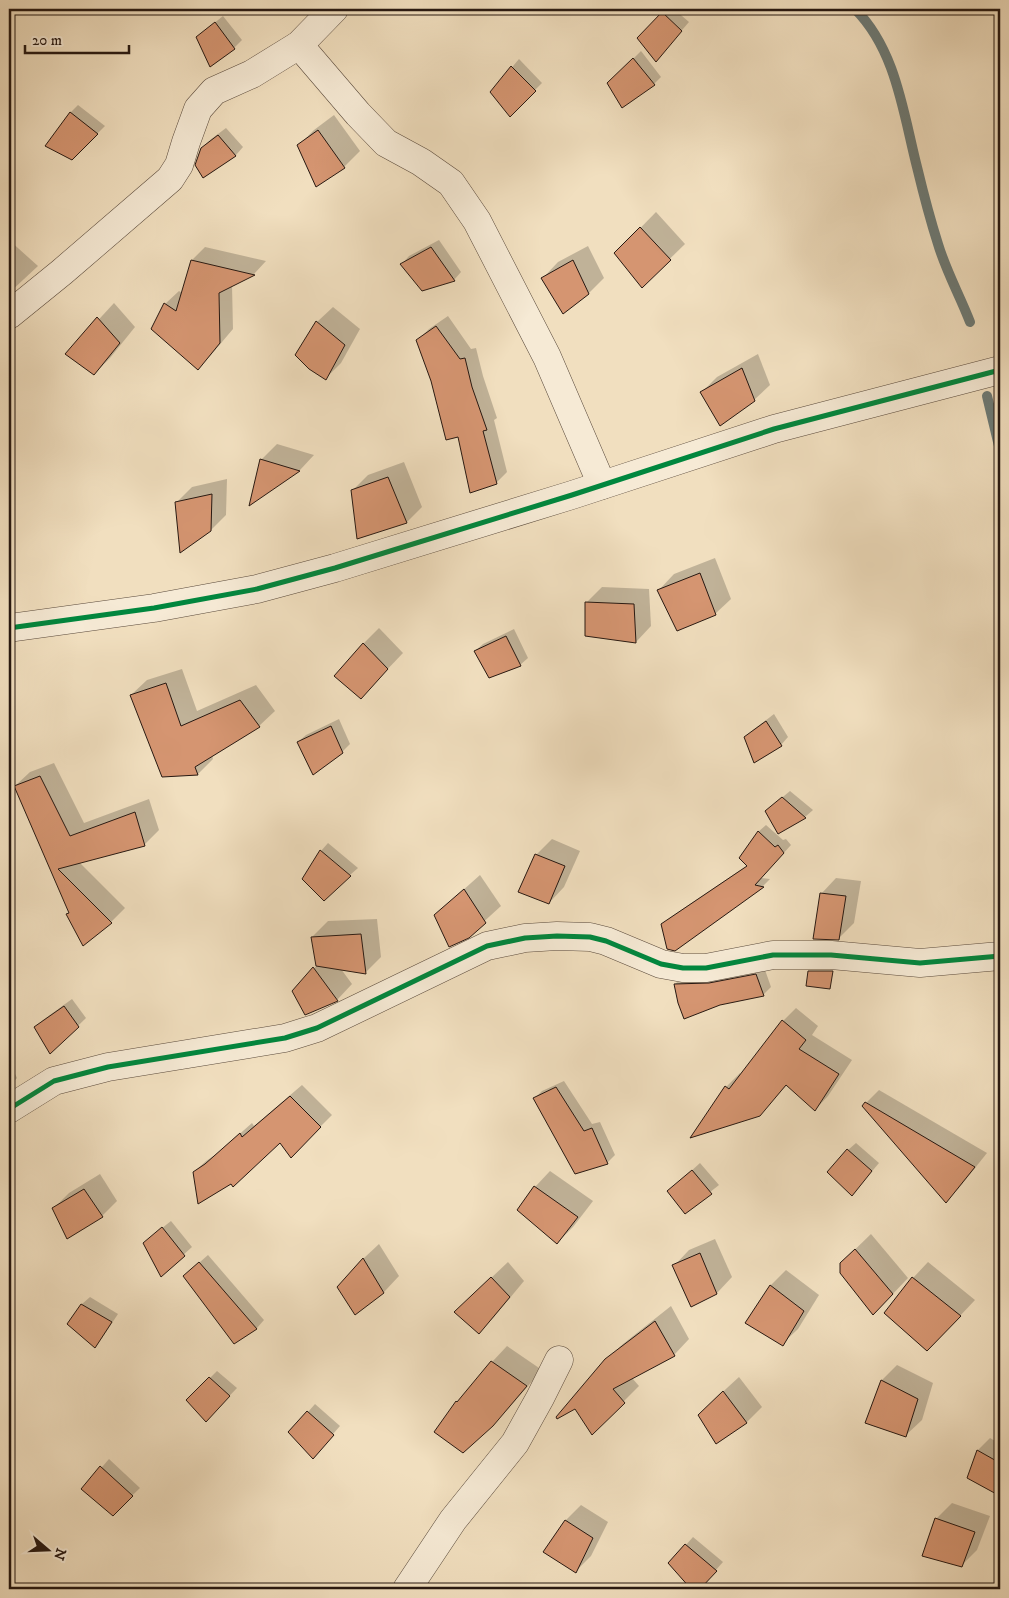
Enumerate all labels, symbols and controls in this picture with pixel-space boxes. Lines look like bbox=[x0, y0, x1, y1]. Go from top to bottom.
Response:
scale bar bbox=[25, 22, 129, 54]
text: 20 m bbox=[32, 31, 62, 50]
north arrow bbox=[22, 1526, 72, 1576]
text: N bbox=[49, 1546, 70, 1563]

